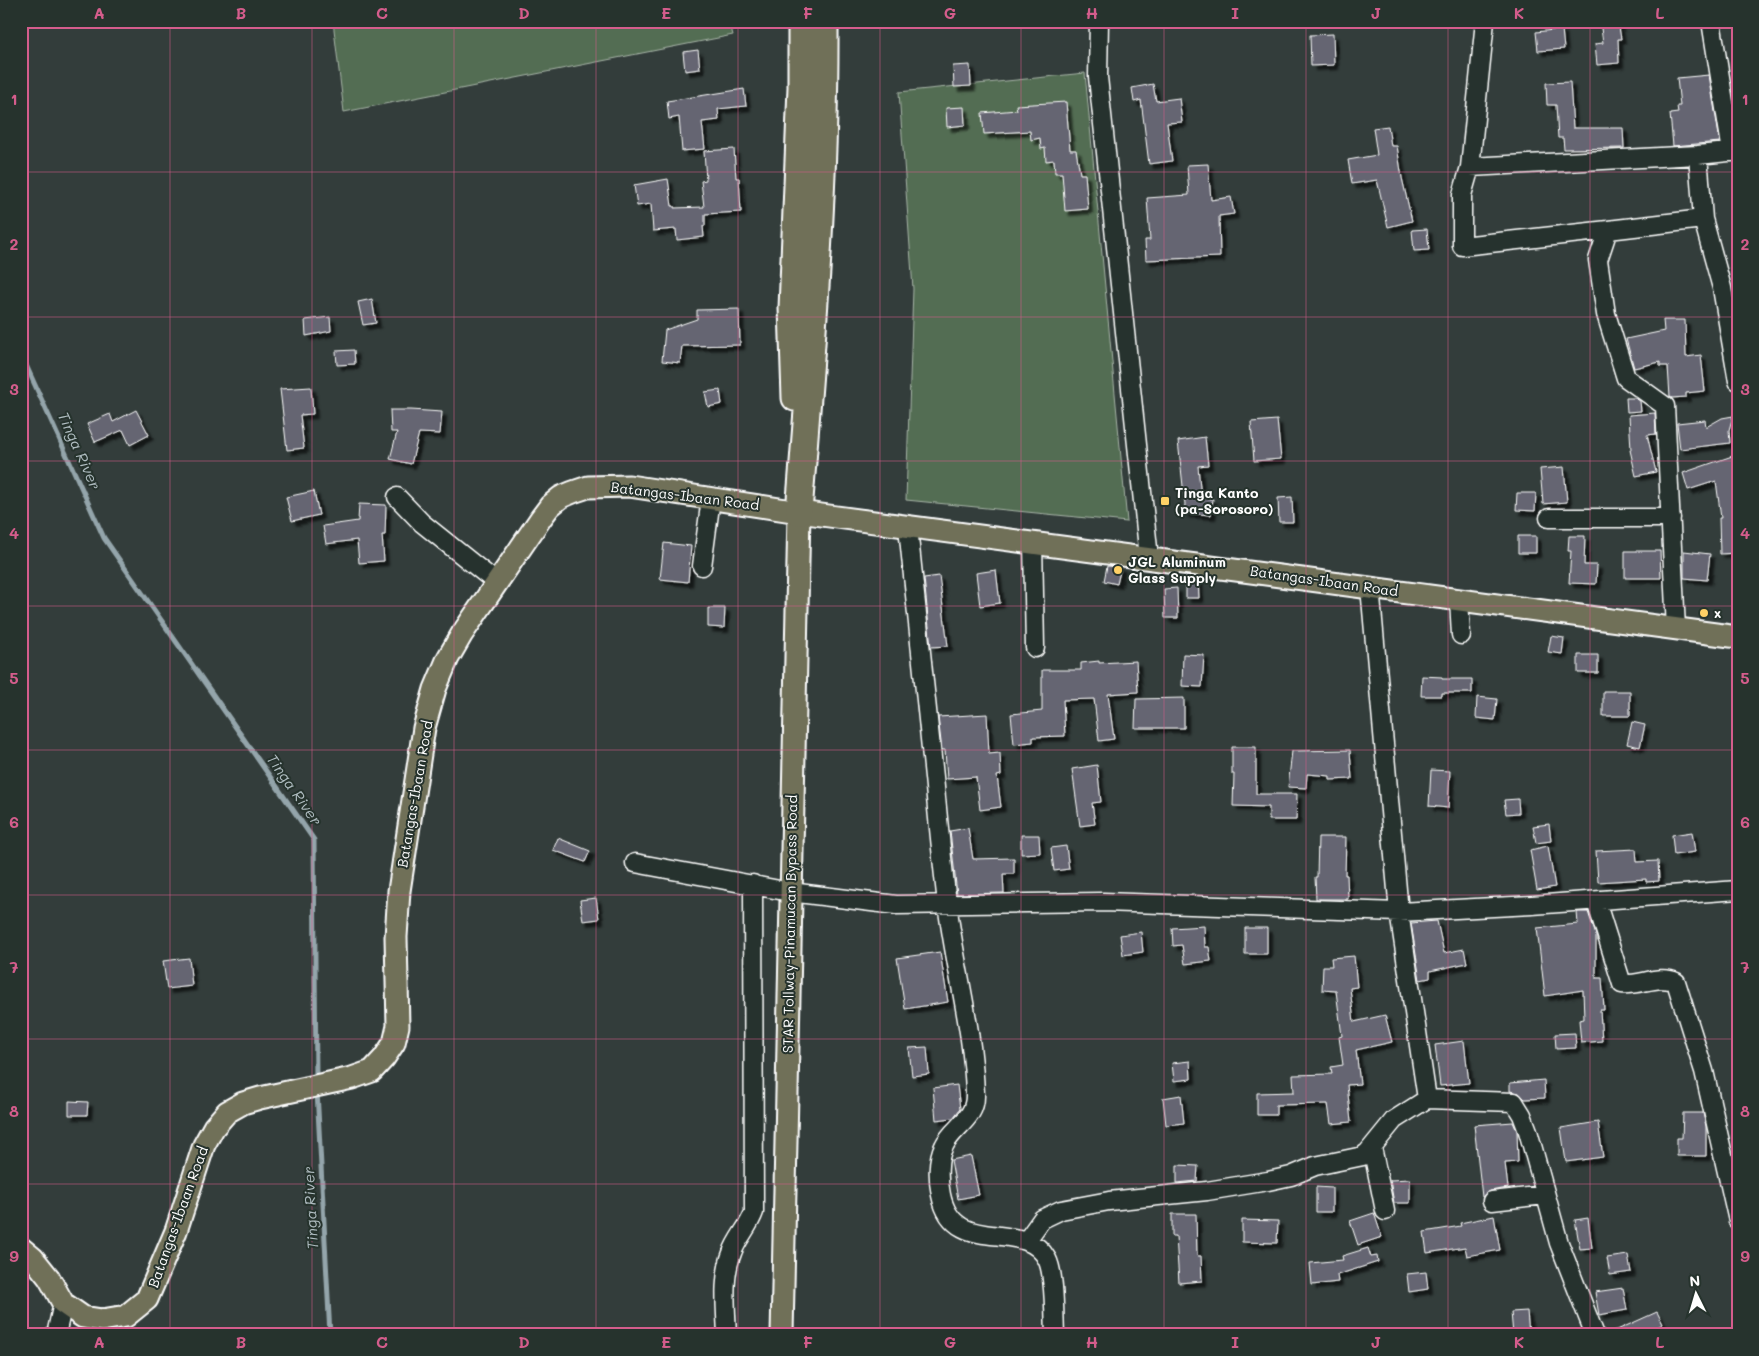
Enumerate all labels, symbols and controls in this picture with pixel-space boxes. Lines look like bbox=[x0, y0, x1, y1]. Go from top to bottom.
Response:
text: A bbox=[93, 2, 105, 23]
text: B bbox=[236, 2, 246, 23]
text: C bbox=[376, 2, 388, 23]
text: D bbox=[518, 2, 530, 23]
text: E bbox=[661, 2, 671, 23]
text: F bbox=[803, 2, 813, 23]
text: G bbox=[944, 2, 956, 23]
text: H bbox=[1086, 2, 1098, 23]
text: I bbox=[1231, 2, 1239, 23]
text: J bbox=[1371, 2, 1381, 23]
text: K bbox=[1514, 2, 1524, 23]
text: L bbox=[1655, 2, 1665, 23]
text: 1 bbox=[10, 88, 18, 109]
text: 1 bbox=[1741, 88, 1749, 109]
text: 2 bbox=[10, 233, 19, 254]
text: 2 bbox=[1741, 233, 1750, 254]
text: 3 bbox=[9, 378, 19, 399]
text: 3 bbox=[1740, 378, 1750, 399]
water label: Tinga River bbox=[54, 409, 106, 493]
street label: Batangas-Ibaan Road bbox=[610, 477, 760, 514]
place label: Tinga Kanto (pa-Sorosoro) bbox=[1175, 483, 1273, 518]
marker: Tinga Kanto (pa-Sorosoro) bbox=[1159, 495, 1171, 507]
text: 4 bbox=[9, 522, 19, 543]
text: 4 bbox=[1740, 522, 1750, 543]
place label: JGL Aluminum Glass Supply bbox=[1128, 552, 1226, 587]
street label: Batangas-Ibaan Road bbox=[1249, 561, 1399, 600]
marker: JGL Aluminum Glass Supply bbox=[1112, 564, 1124, 576]
place label: x bbox=[1714, 603, 1721, 622]
marker: x bbox=[1698, 607, 1710, 619]
text: 5 bbox=[9, 667, 19, 688]
text: 5 bbox=[1740, 667, 1750, 688]
street label: Batangas-Ibaan Road bbox=[392, 719, 437, 869]
water label: Tinga River bbox=[263, 750, 327, 830]
street label: STAR Tollway-Pinamucan Bypass Road bbox=[778, 795, 801, 1053]
text: 6 bbox=[9, 811, 19, 832]
text: 6 bbox=[1740, 811, 1750, 832]
text: 7 bbox=[10, 956, 19, 977]
text: 7 bbox=[1741, 956, 1750, 977]
text: 8 bbox=[9, 1100, 19, 1121]
text: 8 bbox=[1740, 1100, 1750, 1121]
street label: Batangas-Ibaan Road bbox=[143, 1143, 212, 1290]
water label: Tinga River bbox=[298, 1166, 322, 1250]
text: 9 bbox=[9, 1245, 19, 1266]
text: 9 bbox=[1740, 1245, 1750, 1266]
north arrow bbox=[1672, 1268, 1722, 1318]
text: N bbox=[1689, 1271, 1701, 1290]
text: A bbox=[93, 1331, 105, 1352]
text: B bbox=[236, 1331, 246, 1352]
text: C bbox=[376, 1331, 388, 1352]
text: D bbox=[518, 1331, 530, 1352]
text: E bbox=[661, 1331, 671, 1352]
text: F bbox=[803, 1331, 813, 1352]
text: G bbox=[944, 1331, 956, 1352]
text: H bbox=[1086, 1331, 1098, 1352]
text: I bbox=[1231, 1331, 1239, 1352]
text: J bbox=[1371, 1331, 1381, 1352]
text: K bbox=[1514, 1331, 1524, 1352]
text: L bbox=[1655, 1331, 1665, 1352]

